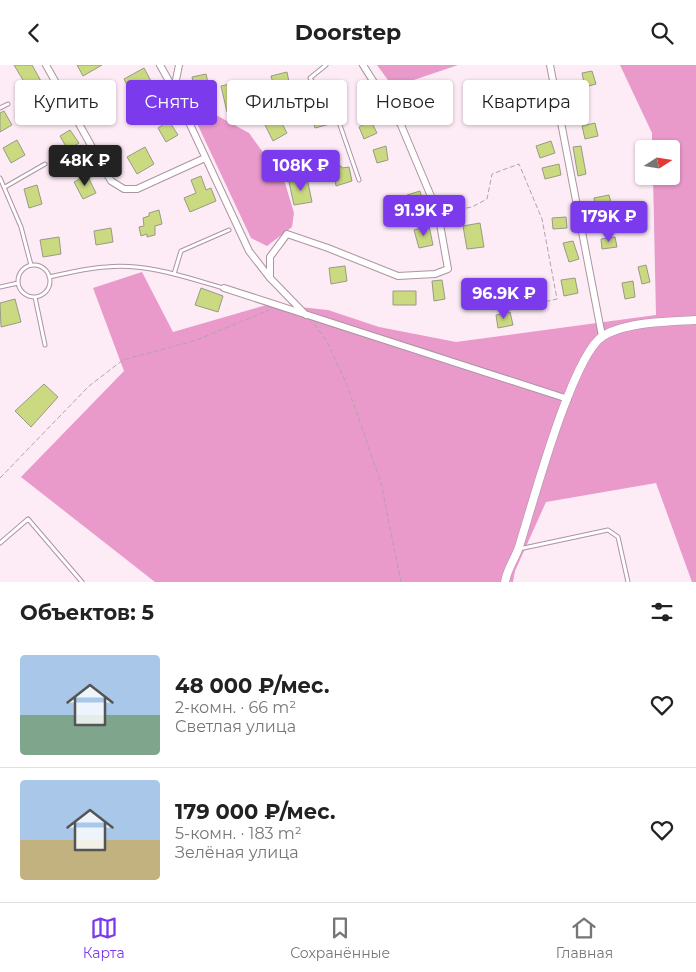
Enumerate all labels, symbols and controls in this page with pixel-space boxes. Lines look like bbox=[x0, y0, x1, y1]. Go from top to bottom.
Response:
icon: back bbox=[20, 19, 48, 47]
text: Doorstep bbox=[295, 19, 401, 46]
icon: search bbox=[648, 19, 676, 47]
chip: Купить bbox=[15, 80, 116, 125]
chip: Снять bbox=[126, 80, 217, 125]
chip: Фильтры bbox=[227, 80, 347, 125]
chip: Новое bbox=[357, 80, 453, 125]
chip: Квартира bbox=[463, 80, 589, 125]
north arrow bbox=[635, 140, 680, 185]
map controls bbox=[635, 140, 680, 185]
pin: 48K ₽ bbox=[50, 145, 120, 187]
pin: 108K ₽ bbox=[260, 149, 342, 192]
text: 48K ₽ bbox=[60, 151, 110, 170]
text: 108K ₽ bbox=[273, 156, 329, 175]
pin: 91.9K ₽ bbox=[378, 195, 470, 237]
text: 91.9K ₽ bbox=[394, 201, 454, 220]
pin: 179K ₽ bbox=[568, 201, 650, 243]
text: 179K ₽ bbox=[581, 207, 637, 226]
pin: 96.9K ₽ bbox=[458, 277, 550, 320]
text: 96.9K ₽ bbox=[472, 284, 536, 303]
icon: filters bbox=[648, 598, 676, 626]
text: Объектов: 5 bbox=[20, 600, 154, 625]
text: 48 000 ₽/мес. bbox=[175, 673, 329, 698]
icon: home bbox=[60, 675, 120, 735]
icon: heart bbox=[648, 691, 676, 719]
text: 2-комн. · 66 m² bbox=[175, 698, 296, 717]
text: Светлая улица bbox=[175, 717, 296, 736]
text: 179 000 ₽/мес. bbox=[175, 799, 336, 824]
icon: home bbox=[60, 800, 120, 860]
icon: heart bbox=[648, 816, 676, 844]
text: 5-комн. · 183 m² bbox=[175, 824, 302, 843]
text: Зелёная улица bbox=[175, 843, 299, 862]
tab: Карта bbox=[83, 914, 125, 962]
tab: Сохранённые bbox=[290, 914, 390, 962]
tab: Главная bbox=[556, 914, 613, 962]

